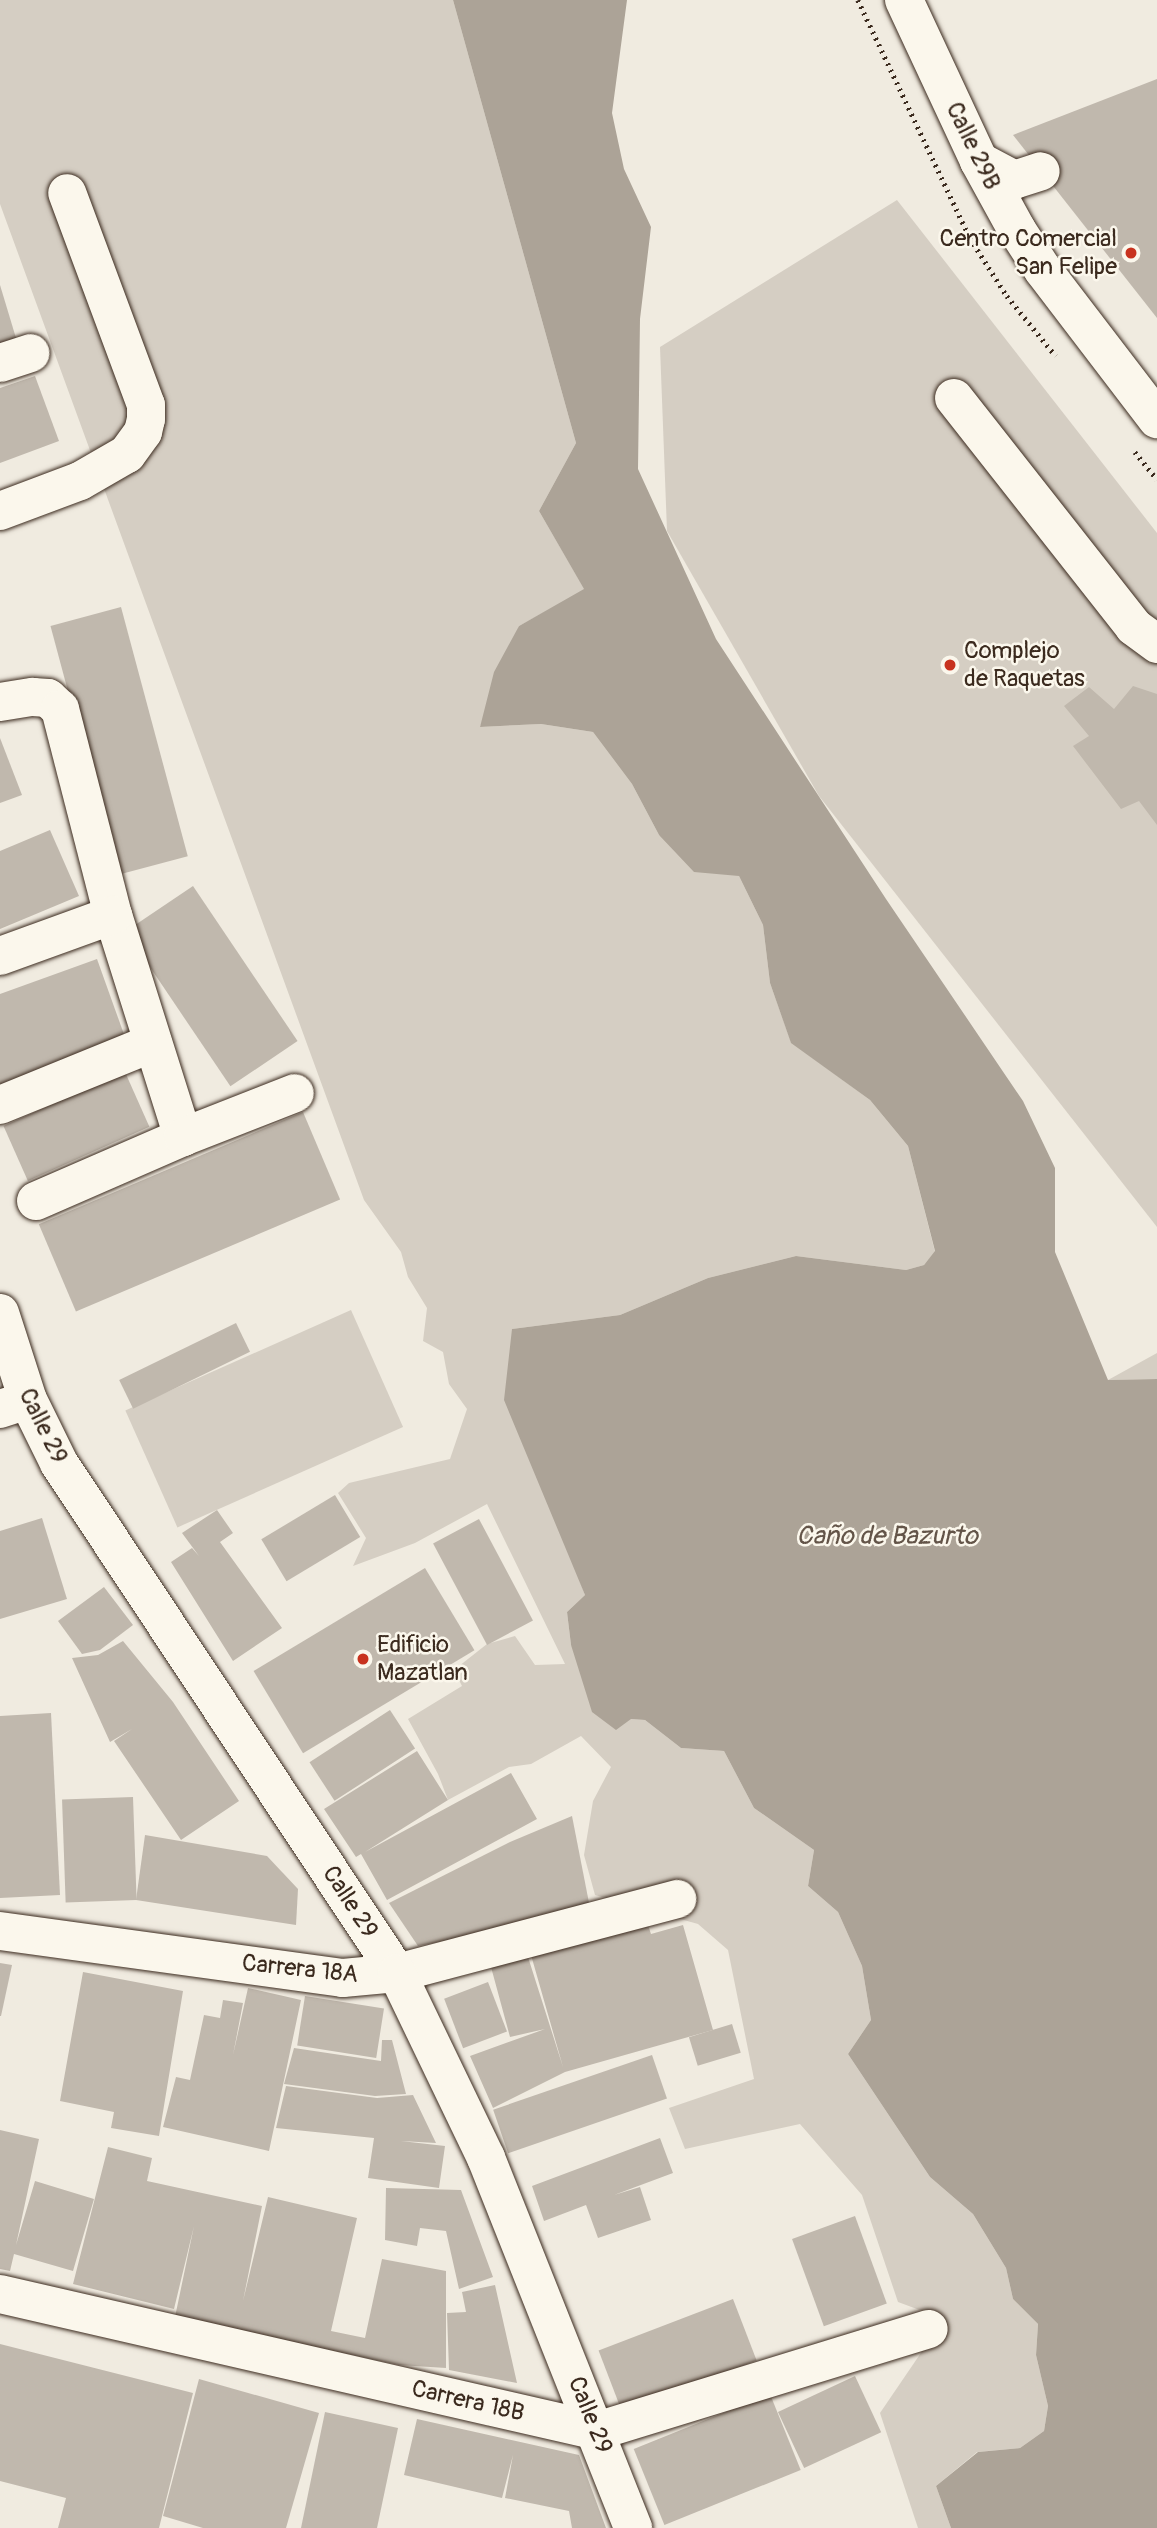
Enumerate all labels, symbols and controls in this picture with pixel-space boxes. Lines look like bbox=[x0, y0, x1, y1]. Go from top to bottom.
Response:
street label: Calle 29B bbox=[939, 98, 1007, 194]
place label: Centro Comercial San Felipe bbox=[940, 225, 1117, 281]
marker: Centro Comercial San Felipe bbox=[1123, 245, 1139, 261]
place label: Complejo de Raquetas bbox=[964, 637, 1085, 693]
marker: Complejo de Raquetas bbox=[942, 657, 958, 673]
street label: Calle 29 bbox=[12, 1384, 74, 1468]
water label: Caño de Bazurto bbox=[796, 1521, 978, 1553]
place label: Edificio Mazatlan bbox=[377, 1631, 468, 1687]
marker: Edificio Mazatlan bbox=[355, 1651, 371, 1667]
street label: Calle 29 bbox=[316, 1861, 384, 1943]
street label: Carrera 18A bbox=[241, 1949, 359, 1989]
street label: Calle 29 bbox=[562, 2372, 618, 2458]
street label: Carrera 18B bbox=[409, 2374, 527, 2428]

